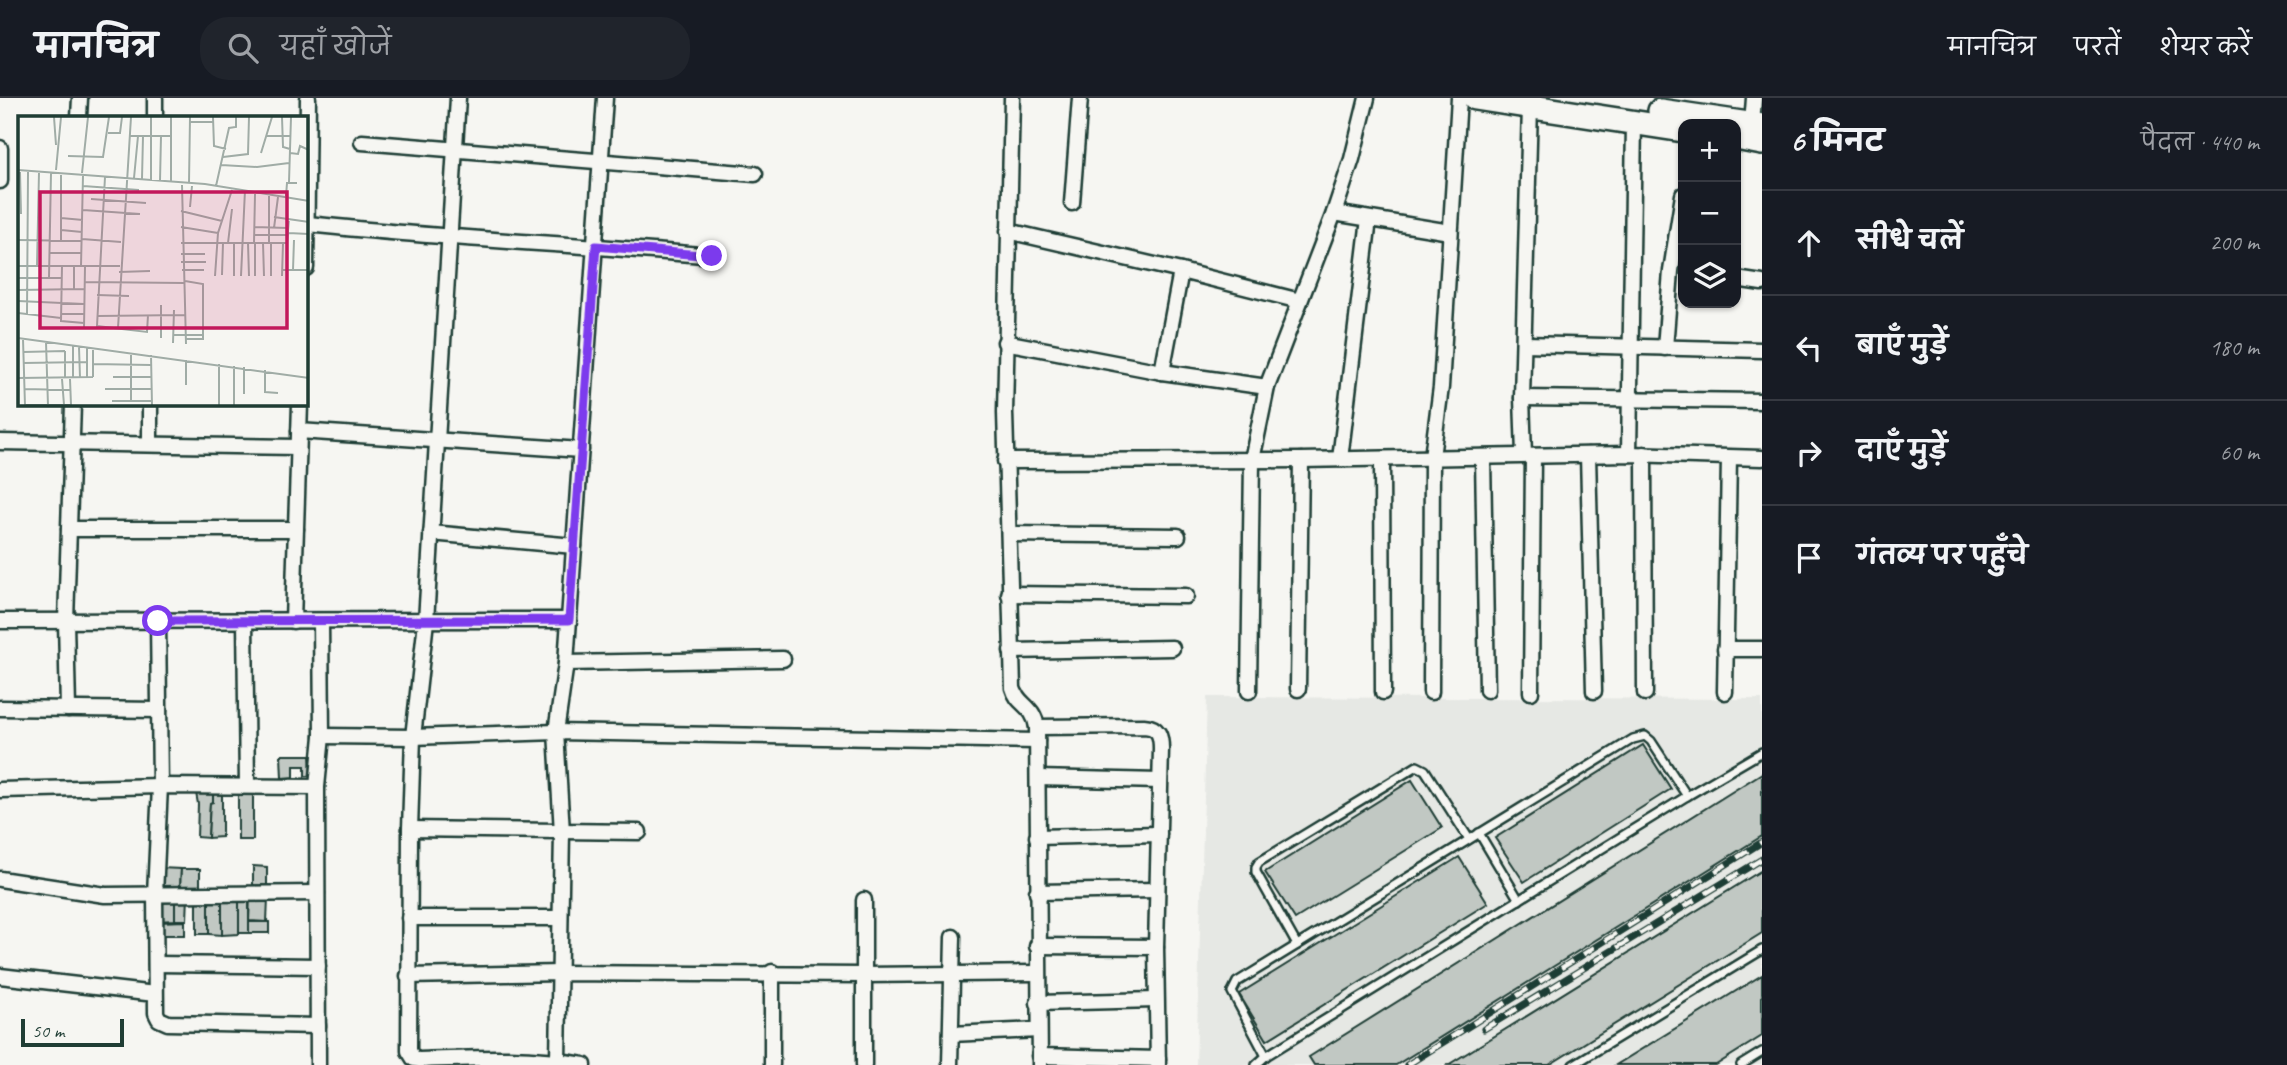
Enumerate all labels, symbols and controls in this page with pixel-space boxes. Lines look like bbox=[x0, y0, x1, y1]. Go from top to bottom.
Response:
search box bbox=[200, 17, 690, 80]
text: मानचित्र bbox=[35, 25, 158, 67]
icon: search bbox=[224, 29, 262, 67]
text: यहाँ खोजें bbox=[280, 30, 391, 63]
text: मानचित्र bbox=[1948, 32, 2036, 62]
text: परतें bbox=[2074, 32, 2121, 62]
text: शेयर करें bbox=[2159, 32, 2252, 62]
inset map bbox=[18, 116, 308, 406]
map controls bbox=[1678, 119, 1741, 308]
button: + bbox=[1678, 119, 1741, 182]
text: 6 मिनट bbox=[1790, 122, 1884, 160]
text: पैदल · 440 m bbox=[2141, 128, 2259, 157]
button: − bbox=[1678, 182, 1741, 245]
icon: ahead bbox=[1790, 224, 1828, 262]
text: सीधे चलें bbox=[1857, 224, 1963, 257]
text: 200 m bbox=[2210, 228, 2259, 257]
route end bbox=[696, 240, 727, 271]
button: layers bbox=[1678, 245, 1741, 308]
icon: left bbox=[1790, 329, 1828, 367]
text: बाएँ मुड़ें bbox=[1857, 329, 1948, 362]
text: 180 m bbox=[2210, 333, 2259, 362]
icon: right bbox=[1790, 434, 1828, 472]
text: दाएँ मुड़ें bbox=[1857, 434, 1947, 467]
text: 60 m bbox=[2220, 438, 2259, 467]
icon: arrive bbox=[1790, 539, 1828, 577]
text: गंतव्य पर पहुँचे bbox=[1857, 539, 2028, 572]
route start bbox=[142, 605, 173, 636]
scale bar bbox=[21, 1016, 124, 1048]
text: 50 m bbox=[32, 1019, 64, 1043]

